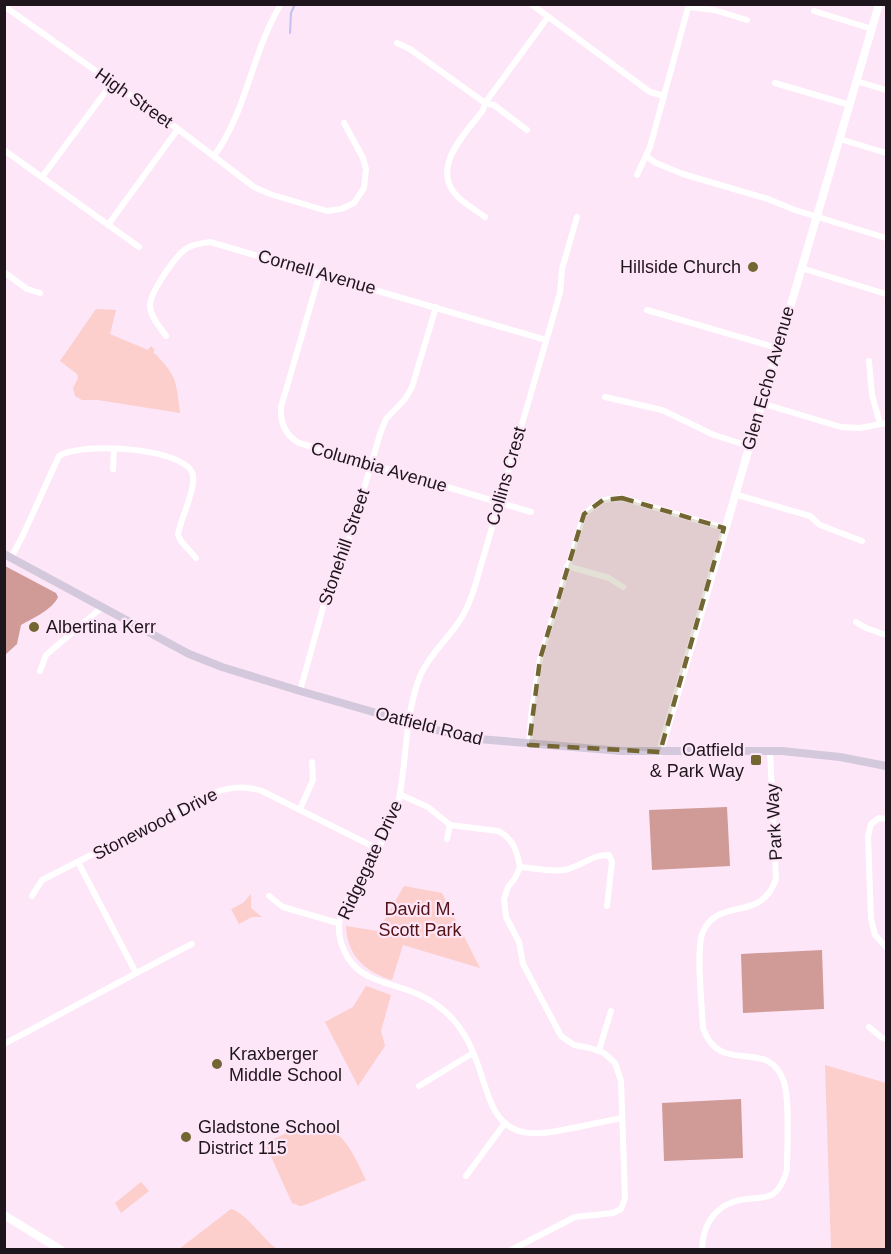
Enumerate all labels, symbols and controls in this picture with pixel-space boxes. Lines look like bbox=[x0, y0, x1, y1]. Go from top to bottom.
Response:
street label: High Street bbox=[91, 64, 177, 132]
street label: Cornell Avenue bbox=[256, 246, 378, 298]
place label: Hillside Church bbox=[620, 257, 741, 277]
marker: Hillside Church bbox=[746, 260, 760, 274]
street label: Glen Echo Avenue bbox=[738, 304, 798, 452]
street label: Collins Crest bbox=[482, 424, 530, 528]
street label: Columbia Avenue bbox=[309, 438, 449, 496]
street label: Stonehill Street bbox=[315, 486, 373, 608]
place label: Albertina Kerr bbox=[46, 617, 156, 637]
marker: Albertina Kerr bbox=[27, 620, 41, 634]
street label: Oatfield Road bbox=[373, 703, 485, 749]
place label: Oatfield & Park Way bbox=[650, 740, 744, 781]
marker: Oatfield & Park Way bbox=[749, 753, 763, 767]
street label: Park Way bbox=[762, 783, 786, 861]
street label: Stonewood Drive bbox=[89, 784, 221, 864]
street label: Ridgegate Drive bbox=[334, 797, 406, 923]
park label: David M. Scott Park bbox=[378, 899, 463, 940]
place label: Kraxberger Middle School bbox=[229, 1044, 342, 1085]
marker: Kraxberger Middle School bbox=[210, 1057, 224, 1071]
place label: Gladstone School District 115 bbox=[198, 1117, 340, 1158]
marker: Gladstone School District 115 bbox=[179, 1130, 193, 1144]

